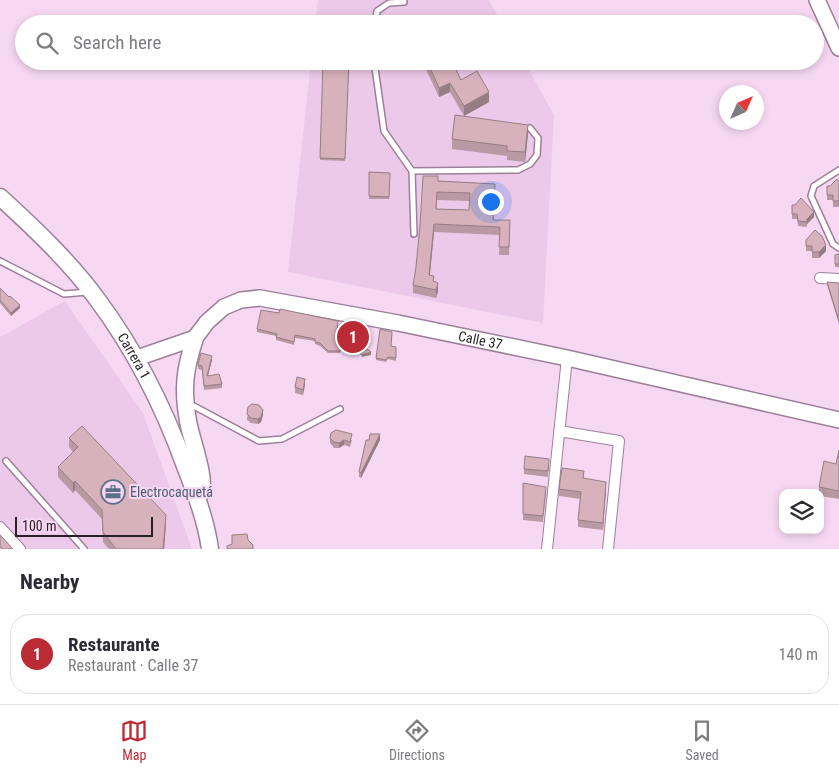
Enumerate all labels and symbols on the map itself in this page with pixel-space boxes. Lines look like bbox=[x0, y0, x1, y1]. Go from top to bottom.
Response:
north arrow bbox=[719, 85, 764, 130]
your location bbox=[478, 189, 504, 215]
pin: 1 bbox=[337, 318, 369, 356]
street label: Calle 37 bbox=[457, 328, 504, 352]
street label: Carrera 1 bbox=[115, 330, 154, 382]
office icon: Electrocaquetá bbox=[100, 479, 126, 505]
place label: Electrocaquetá bbox=[130, 484, 213, 500]
scale bar bbox=[15, 514, 152, 537]

